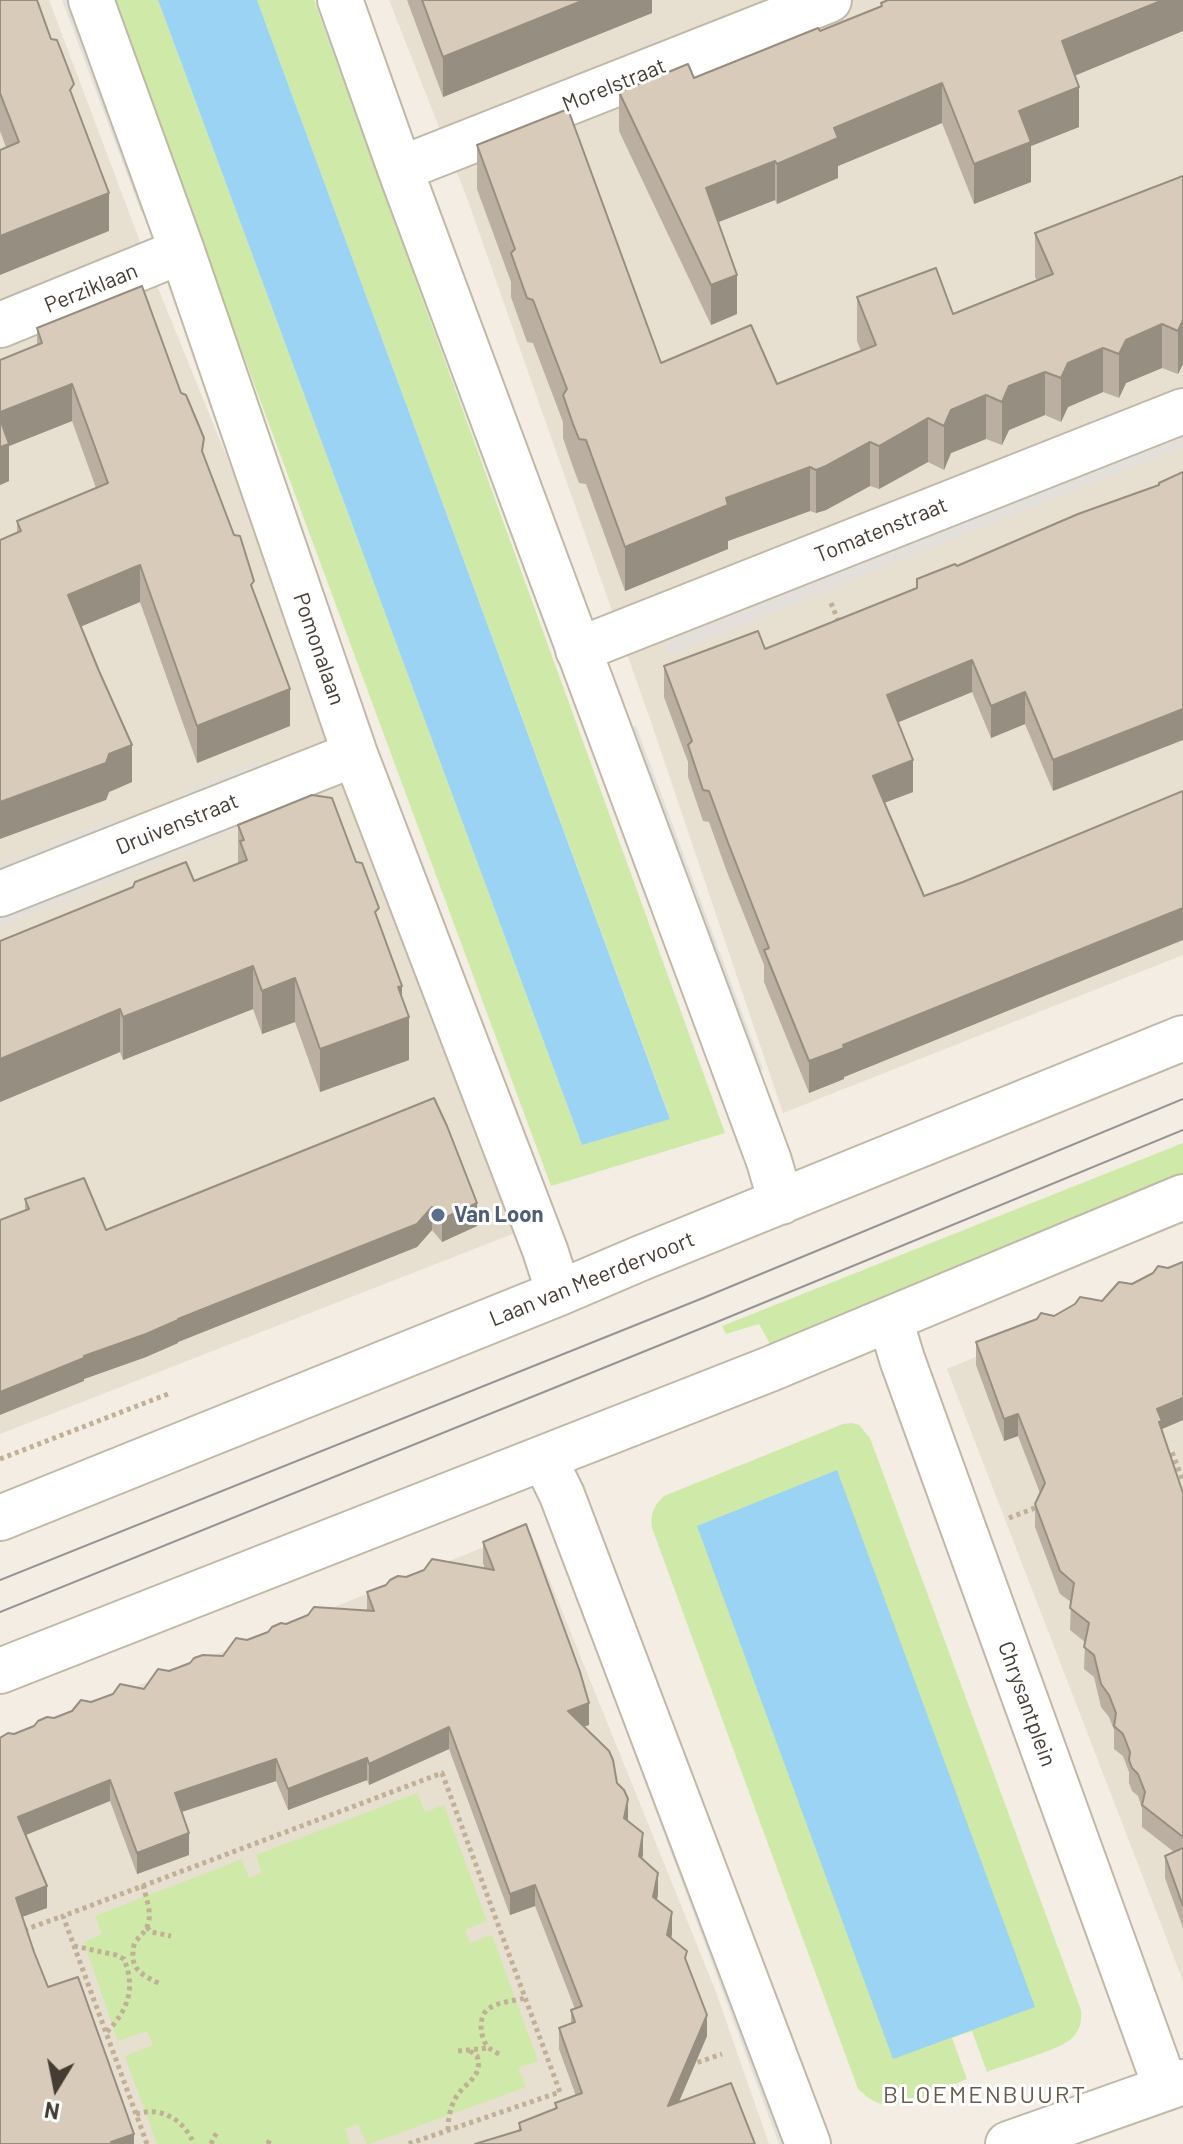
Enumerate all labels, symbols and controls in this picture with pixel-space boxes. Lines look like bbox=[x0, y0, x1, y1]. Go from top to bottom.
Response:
street label: Morelstraat bbox=[558, 52, 670, 118]
street label: Perziklaan bbox=[41, 257, 141, 319]
street label: Tomatenstraat bbox=[811, 491, 951, 569]
street label: Pomonalaan bbox=[287, 589, 351, 709]
street label: Druivenstraat bbox=[112, 787, 242, 861]
place label: Van Loon bbox=[454, 1202, 544, 1228]
marker: Van Loon bbox=[429, 1206, 447, 1224]
street label: Laan van Meerdervoort bbox=[486, 1226, 698, 1332]
street label: Chrysantplein bbox=[992, 1638, 1062, 1770]
north arrow bbox=[16, 2048, 96, 2128]
district label: BLOEMENBUURT bbox=[883, 2081, 1087, 2109]
text: N bbox=[42, 2098, 61, 2126]

